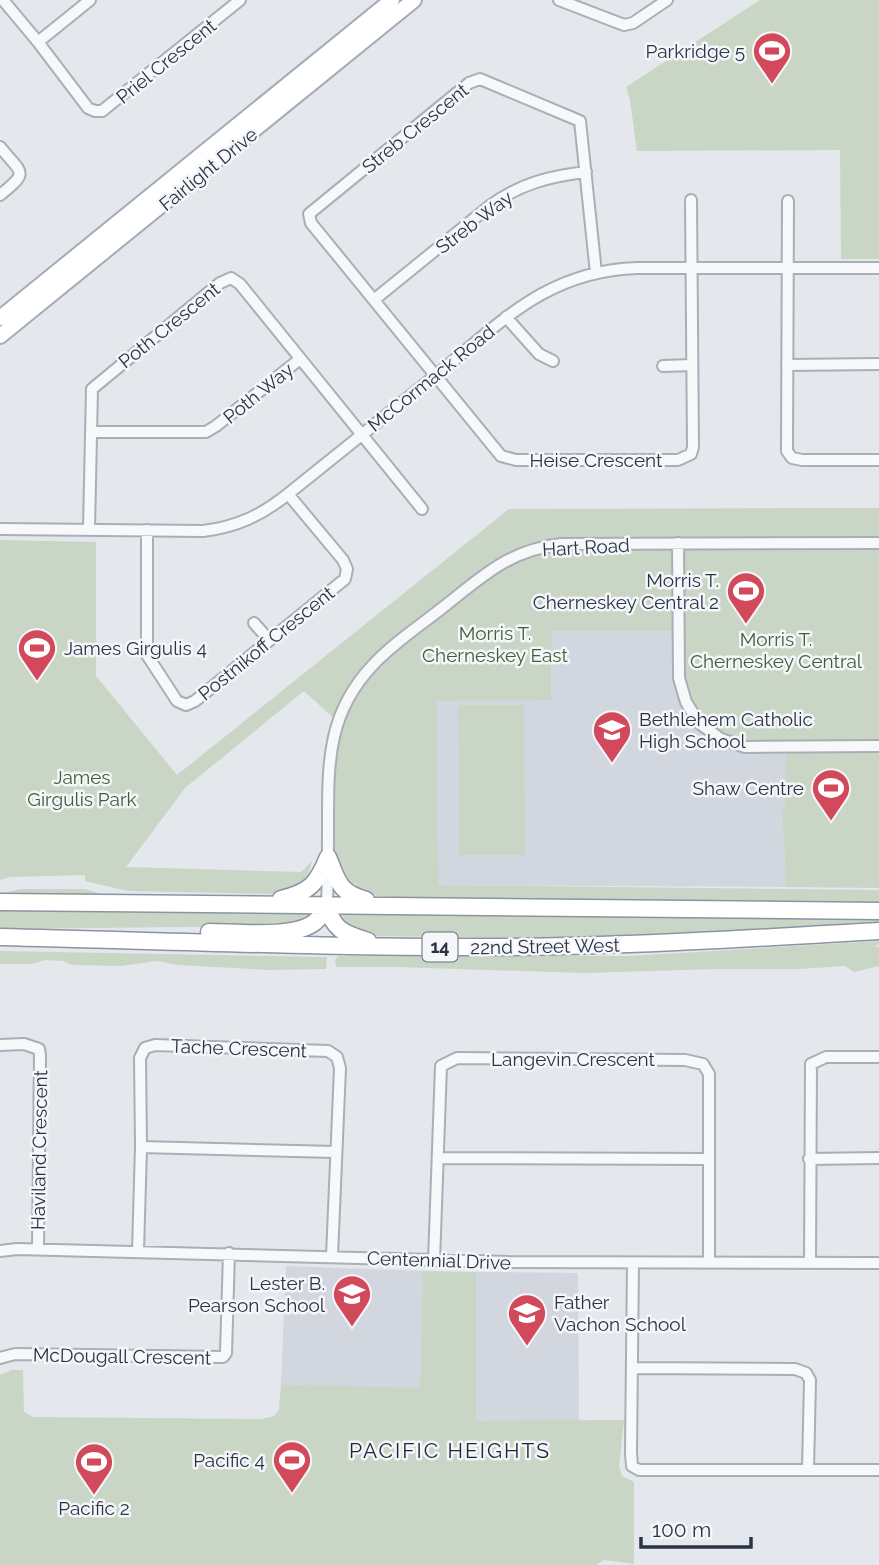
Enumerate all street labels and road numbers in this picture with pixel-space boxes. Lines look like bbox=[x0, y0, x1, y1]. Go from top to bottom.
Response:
street label: Priel Crescent bbox=[112, 14, 221, 108]
street label: Streb Crescent bbox=[357, 78, 473, 178]
street label: Fairlight Drive bbox=[155, 123, 261, 215]
street label: Streb Way bbox=[431, 186, 517, 258]
street label: Poth Crescent bbox=[114, 277, 224, 372]
street label: McCormack Road bbox=[363, 320, 499, 436]
street label: Poth Way bbox=[219, 358, 297, 428]
street label: Heise Crescent bbox=[530, 449, 663, 471]
street label: Hart Road bbox=[542, 534, 630, 560]
street label: Postnikoff Crescent bbox=[194, 581, 339, 705]
road number: 14 bbox=[422, 932, 458, 962]
street label: 22nd Street West bbox=[470, 934, 621, 958]
street label: Tache Crescent bbox=[171, 1035, 308, 1061]
street label: Langevin Crescent bbox=[491, 1048, 656, 1070]
street label: Haviland Crescent bbox=[27, 1069, 51, 1230]
street label: Centennial Drive bbox=[367, 1246, 511, 1274]
street label: McDougall Crescent bbox=[33, 1343, 212, 1369]

